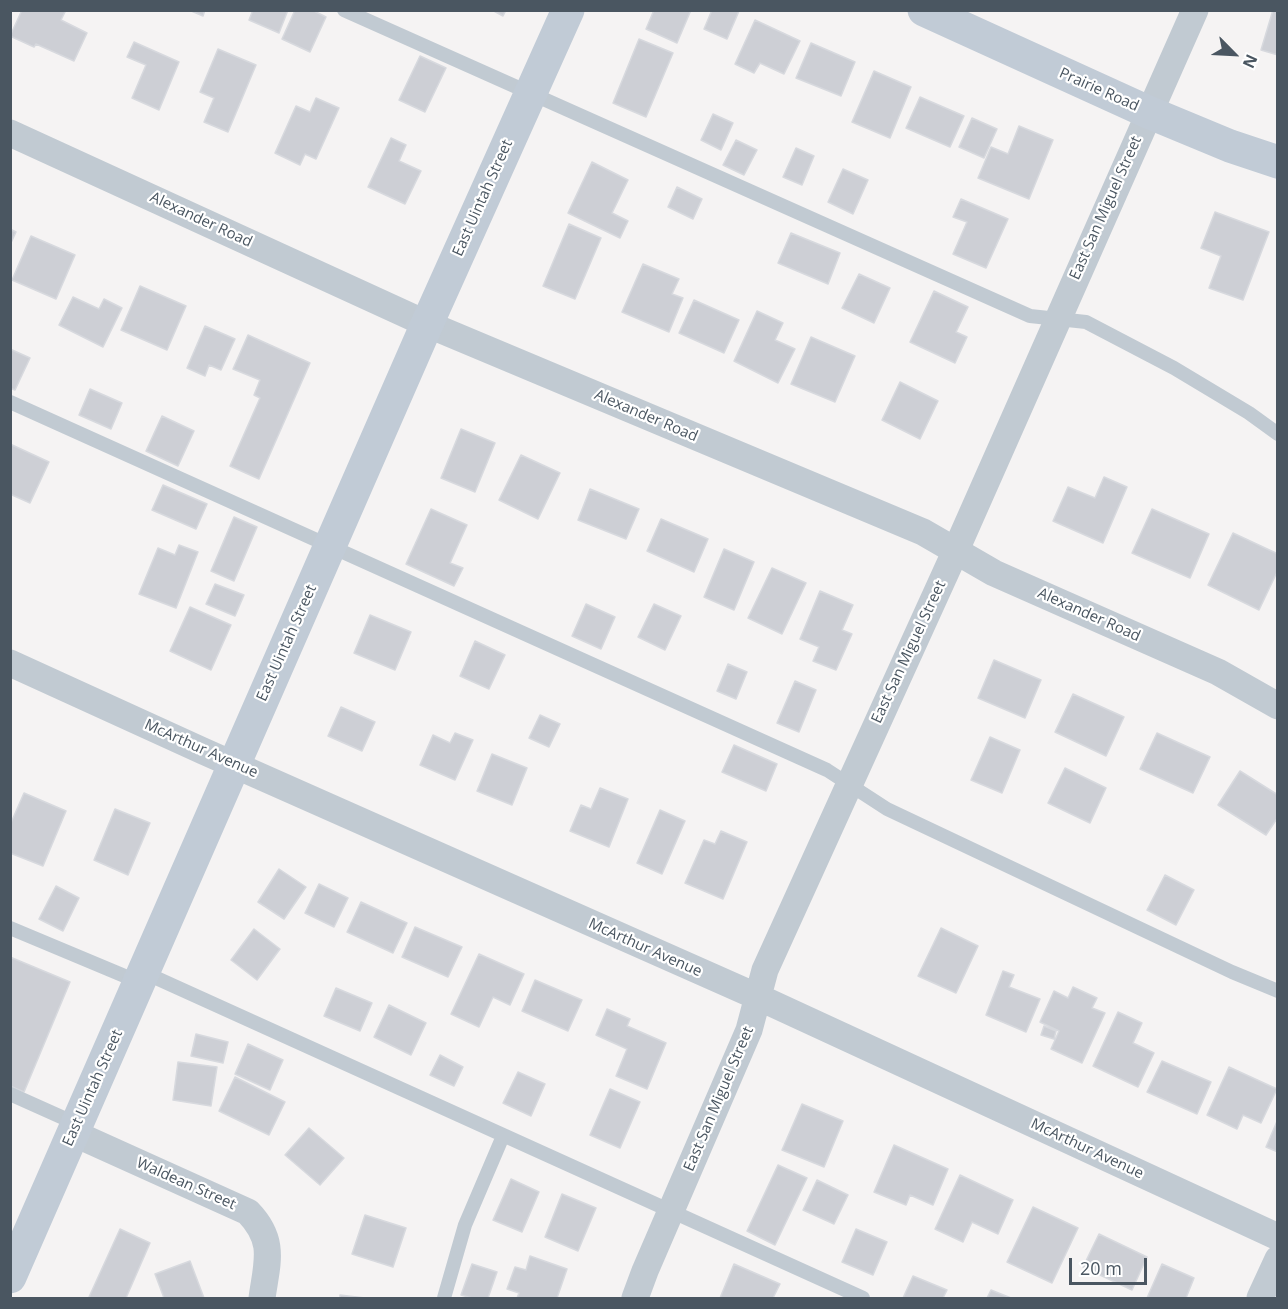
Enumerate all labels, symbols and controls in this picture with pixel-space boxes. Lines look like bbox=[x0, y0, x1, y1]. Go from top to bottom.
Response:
north arrow bbox=[1204, 24, 1264, 84]
text: N bbox=[1238, 51, 1263, 72]
street label: Prairie Road bbox=[1056, 64, 1142, 116]
street label: East San Miguel Street bbox=[1066, 133, 1146, 283]
street label: East Uintah Street bbox=[449, 137, 517, 259]
street label: Alexander Road bbox=[147, 188, 255, 252]
street label: Alexander Road bbox=[592, 386, 700, 446]
street label: East San Miguel Street bbox=[868, 578, 950, 726]
street label: East Uintah Street bbox=[253, 582, 321, 704]
street label: Alexander Road bbox=[1035, 584, 1143, 646]
street label: McArthur Avenue bbox=[141, 716, 261, 782]
street label: McArthur Avenue bbox=[585, 915, 705, 981]
street label: East San Miguel Street bbox=[680, 1024, 758, 1174]
street label: East Uintah Street bbox=[59, 1027, 127, 1149]
street label: McArthur Avenue bbox=[1028, 1115, 1146, 1183]
street label: Waldean Street bbox=[134, 1154, 238, 1214]
scale bar bbox=[1072, 1246, 1150, 1284]
text: 20 m bbox=[1080, 1256, 1122, 1280]

